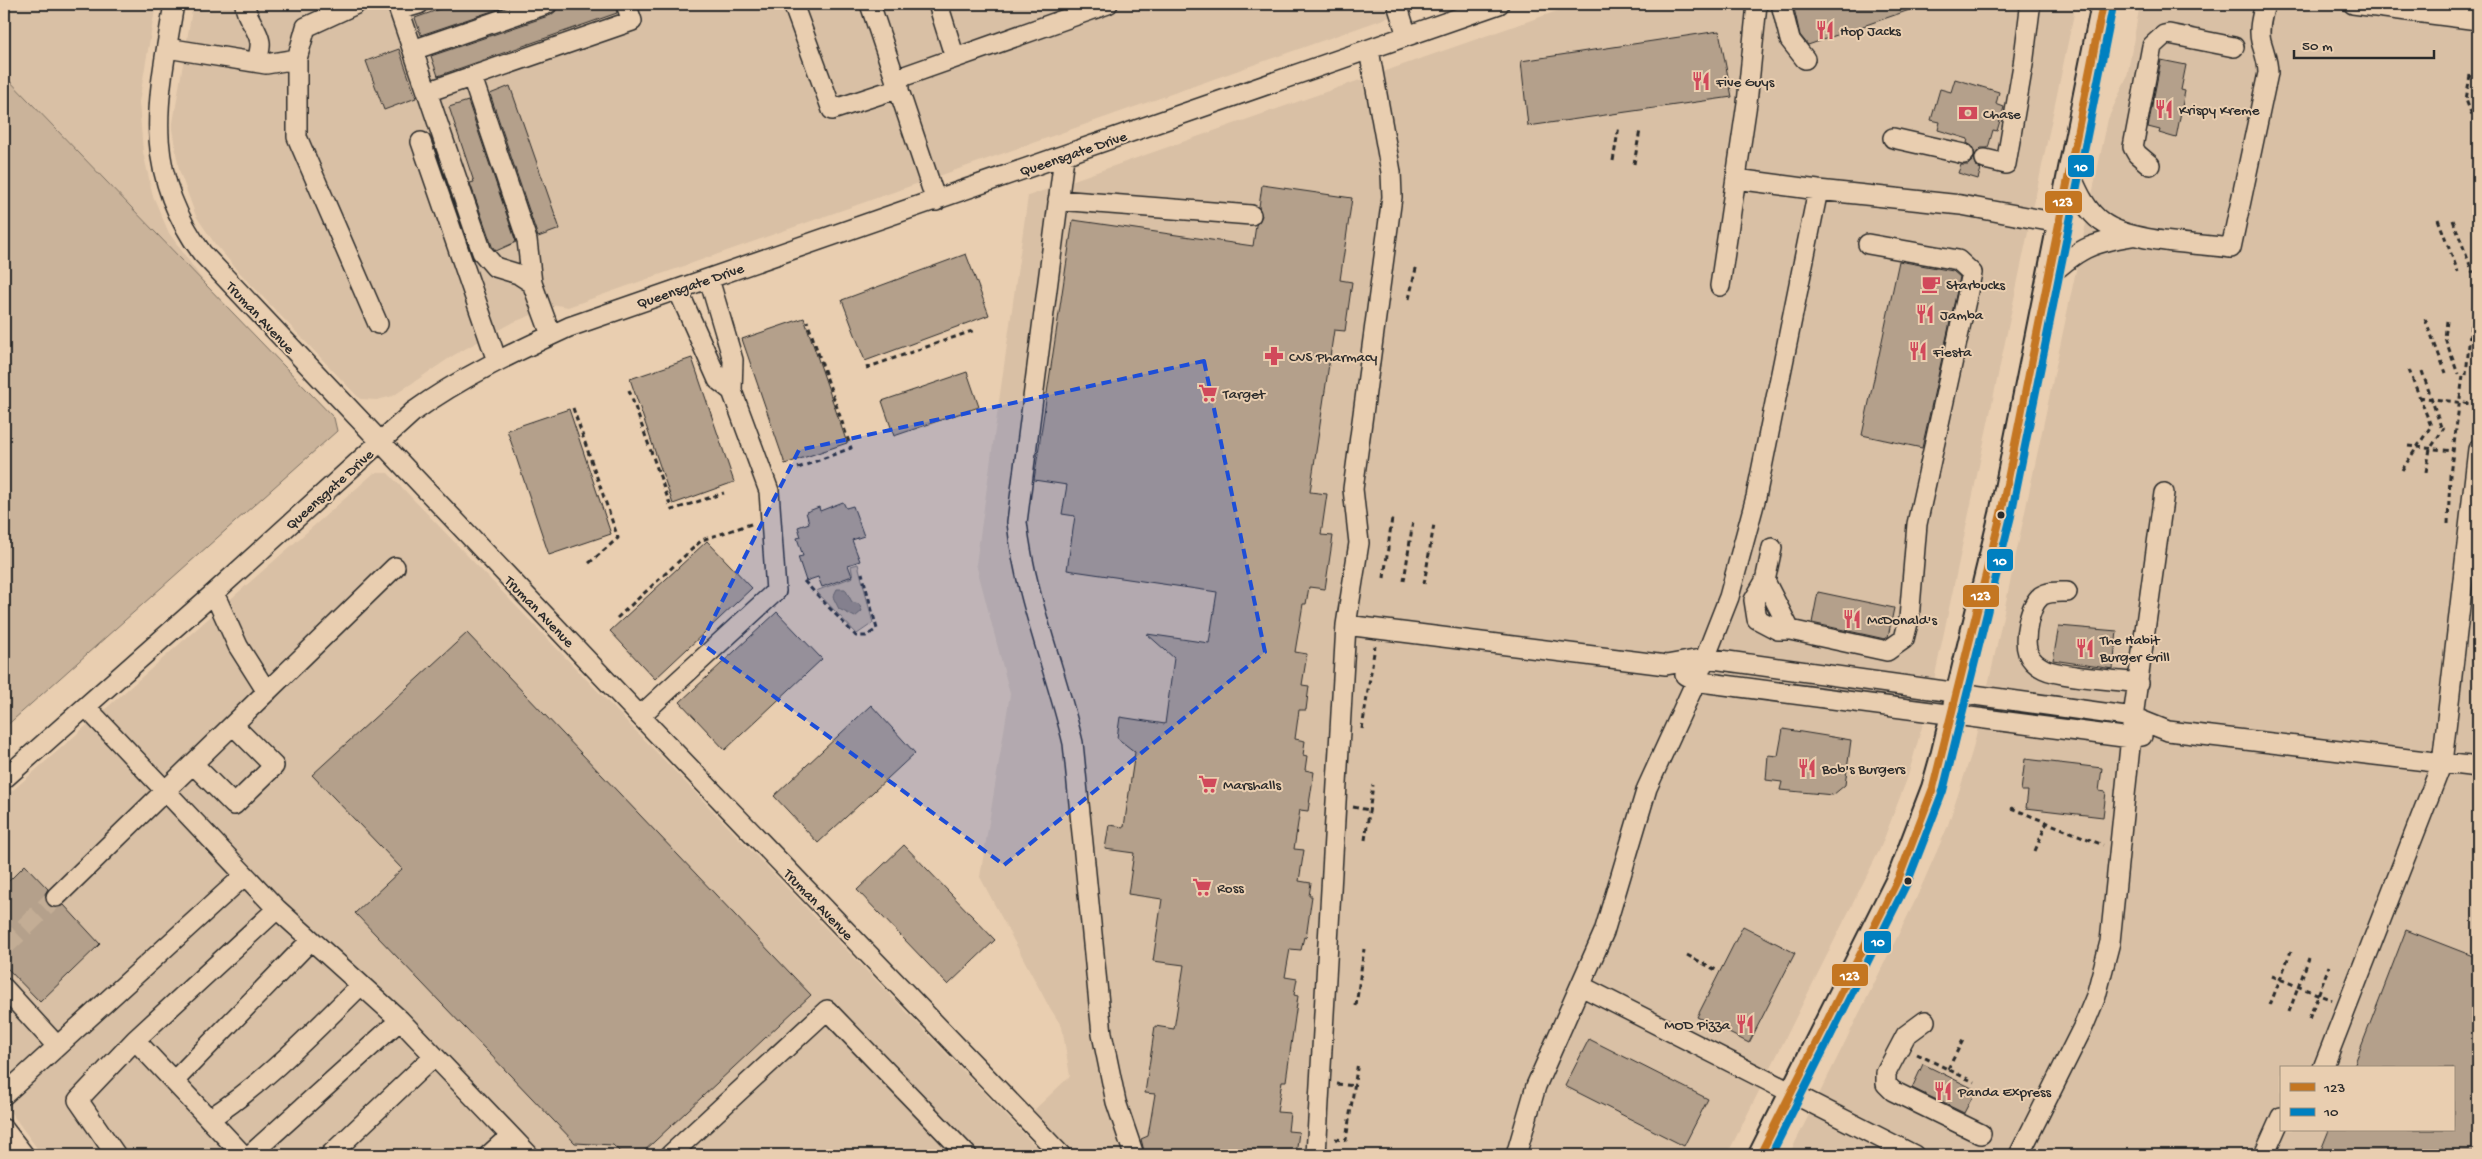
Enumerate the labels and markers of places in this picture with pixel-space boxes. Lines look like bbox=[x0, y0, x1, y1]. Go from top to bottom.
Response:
restaurant icon: Hop Jacks bbox=[1814, 19, 1836, 41]
place label: Hop Jacks bbox=[1840, 23, 1901, 41]
restaurant icon: Five Guys bbox=[1690, 70, 1712, 92]
place label: Five Guys bbox=[1715, 74, 1775, 92]
restaurant icon: Krispy Kreme bbox=[2153, 98, 2175, 120]
bank icon: Chase bbox=[1957, 102, 1979, 124]
place label: Krispy Kreme bbox=[2179, 102, 2260, 120]
place label: Chase bbox=[1983, 106, 2021, 124]
cafe icon: Starbucks bbox=[1920, 273, 1942, 295]
place label: Starbucks bbox=[1946, 277, 2005, 295]
restaurant icon: Jamba bbox=[1914, 303, 1936, 325]
place label: Jamba bbox=[1940, 307, 1984, 325]
restaurant icon: Fiesta bbox=[1907, 340, 1929, 362]
place label: Fiesta bbox=[1932, 344, 1972, 362]
pharmacy icon: CVS Pharmacy bbox=[1263, 345, 1285, 367]
place label: CVS Pharmacy bbox=[1289, 349, 1378, 367]
supermarket icon: Target bbox=[1197, 382, 1219, 404]
place label: Target bbox=[1222, 386, 1267, 404]
unlabelled marker bbox=[1996, 510, 2006, 520]
restaurant icon: McDonald's bbox=[1841, 608, 1863, 630]
place label: McDonald's bbox=[1867, 612, 1937, 630]
place label: The Habit Burger Grill bbox=[2099, 632, 2170, 667]
restaurant icon: The Habit Burger Grill bbox=[2074, 637, 2096, 659]
restaurant icon: Bob's Burgers bbox=[1796, 757, 1818, 779]
place label: Bob's Burgers bbox=[1821, 761, 1906, 779]
supermarket icon: Marshalls bbox=[1197, 773, 1219, 795]
place label: Marshalls bbox=[1223, 777, 1282, 795]
supermarket icon: Ross bbox=[1191, 876, 1213, 898]
unlabelled marker bbox=[1903, 876, 1913, 886]
place label: Ross bbox=[1217, 880, 1244, 898]
restaurant icon: MOD Pizza bbox=[1734, 1013, 1756, 1035]
place label: MOD Pizza bbox=[1664, 1017, 1731, 1035]
restaurant icon: Panda Express bbox=[1932, 1080, 1954, 1102]
place label: Panda Express bbox=[1957, 1084, 2052, 1102]

